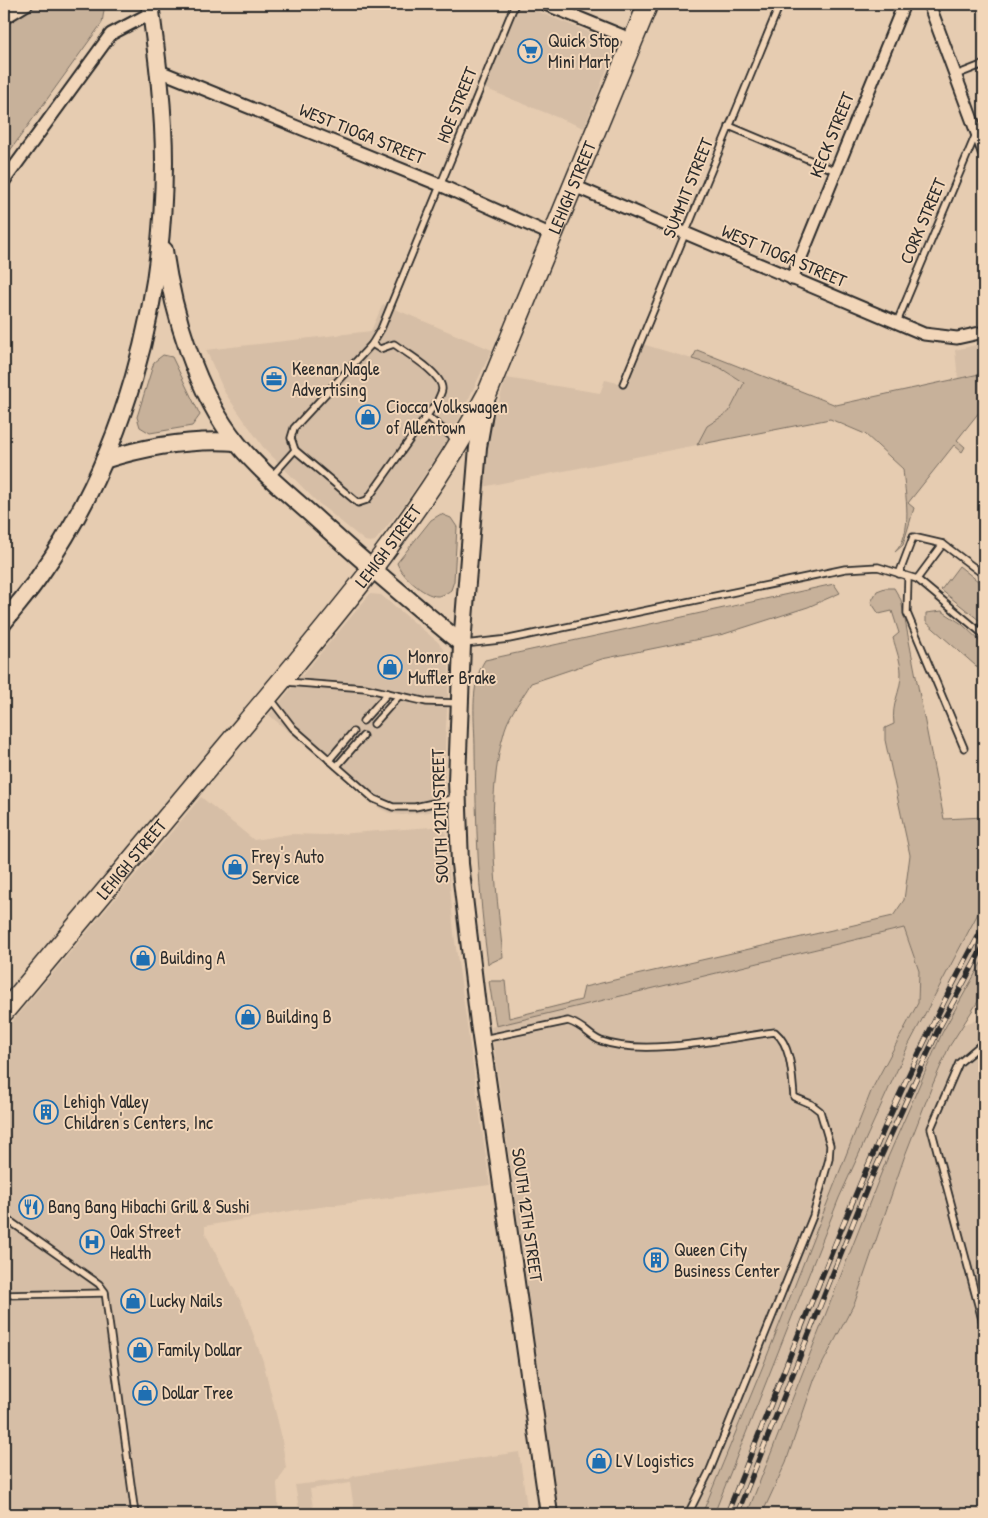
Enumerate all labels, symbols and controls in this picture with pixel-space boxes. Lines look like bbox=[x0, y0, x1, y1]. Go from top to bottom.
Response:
place label: Quick Stop Mini Mart bbox=[548, 28, 619, 74]
supermarket icon: Quick Stop Mini Mart bbox=[517, 38, 543, 64]
street label: HOE STREET bbox=[430, 63, 483, 146]
street label: KECK STREET bbox=[803, 88, 860, 181]
street label: WEST TIOGA STREET bbox=[296, 97, 429, 170]
street label: SUMMIT STREET bbox=[656, 134, 719, 241]
street label: LEHIGH STREET bbox=[542, 137, 602, 237]
street label: CORK STREET bbox=[893, 174, 952, 267]
street label: WEST TIOGA STREET bbox=[718, 218, 851, 293]
place label: Keenan Nagle Advertising bbox=[292, 356, 380, 402]
office icon: Keenan Nagle Advertising bbox=[261, 366, 287, 392]
place label: Ciocca Volkswagen of Allentown bbox=[386, 394, 508, 440]
shop icon: Ciocca Volkswagen of Allentown bbox=[355, 404, 381, 430]
street label: LEHIGH STREET bbox=[349, 499, 428, 593]
place label: Monro Muffler Brake bbox=[408, 644, 496, 690]
shop icon: Monro Muffler Brake bbox=[377, 654, 403, 680]
street label: SOUTH 12TH STREET bbox=[425, 748, 454, 884]
street label: LEHIGH STREET bbox=[90, 813, 173, 905]
place label: Frey's Auto Service bbox=[251, 844, 324, 890]
shop icon: Frey's Auto Service bbox=[222, 854, 248, 880]
shop icon: Building A bbox=[130, 945, 156, 971]
place label: Building A bbox=[160, 945, 225, 970]
shop icon: Building B bbox=[235, 1004, 261, 1030]
place label: Building B bbox=[266, 1004, 332, 1029]
place label: Lehigh Valley Children's Centers, Inc bbox=[64, 1089, 213, 1135]
building icon: Lehigh Valley Children's Centers, Inc bbox=[33, 1099, 59, 1125]
street label: SOUTH 12TH STREET bbox=[506, 1147, 549, 1284]
restaurant icon: Bang Bang Hibachi Grill & Sushi bbox=[18, 1194, 44, 1220]
place label: Bang Bang Hibachi Grill & Sushi bbox=[48, 1194, 250, 1219]
place label: Oak Street Health bbox=[110, 1219, 181, 1265]
hospital icon: Oak Street Health bbox=[79, 1229, 105, 1255]
place label: Queen City Business Center bbox=[674, 1237, 780, 1283]
building icon: Queen City Business Center bbox=[643, 1247, 669, 1273]
shop icon: Lucky Nails bbox=[120, 1288, 146, 1314]
place label: Lucky Nails bbox=[150, 1288, 223, 1313]
shop icon: Family Dollar bbox=[127, 1337, 153, 1363]
place label: Family Dollar bbox=[157, 1337, 242, 1362]
shop icon: Dollar Tree bbox=[132, 1380, 158, 1406]
place label: Dollar Tree bbox=[162, 1380, 233, 1405]
shop icon: LV Logistics bbox=[586, 1448, 612, 1474]
place label: LV Logistics bbox=[616, 1448, 694, 1473]

